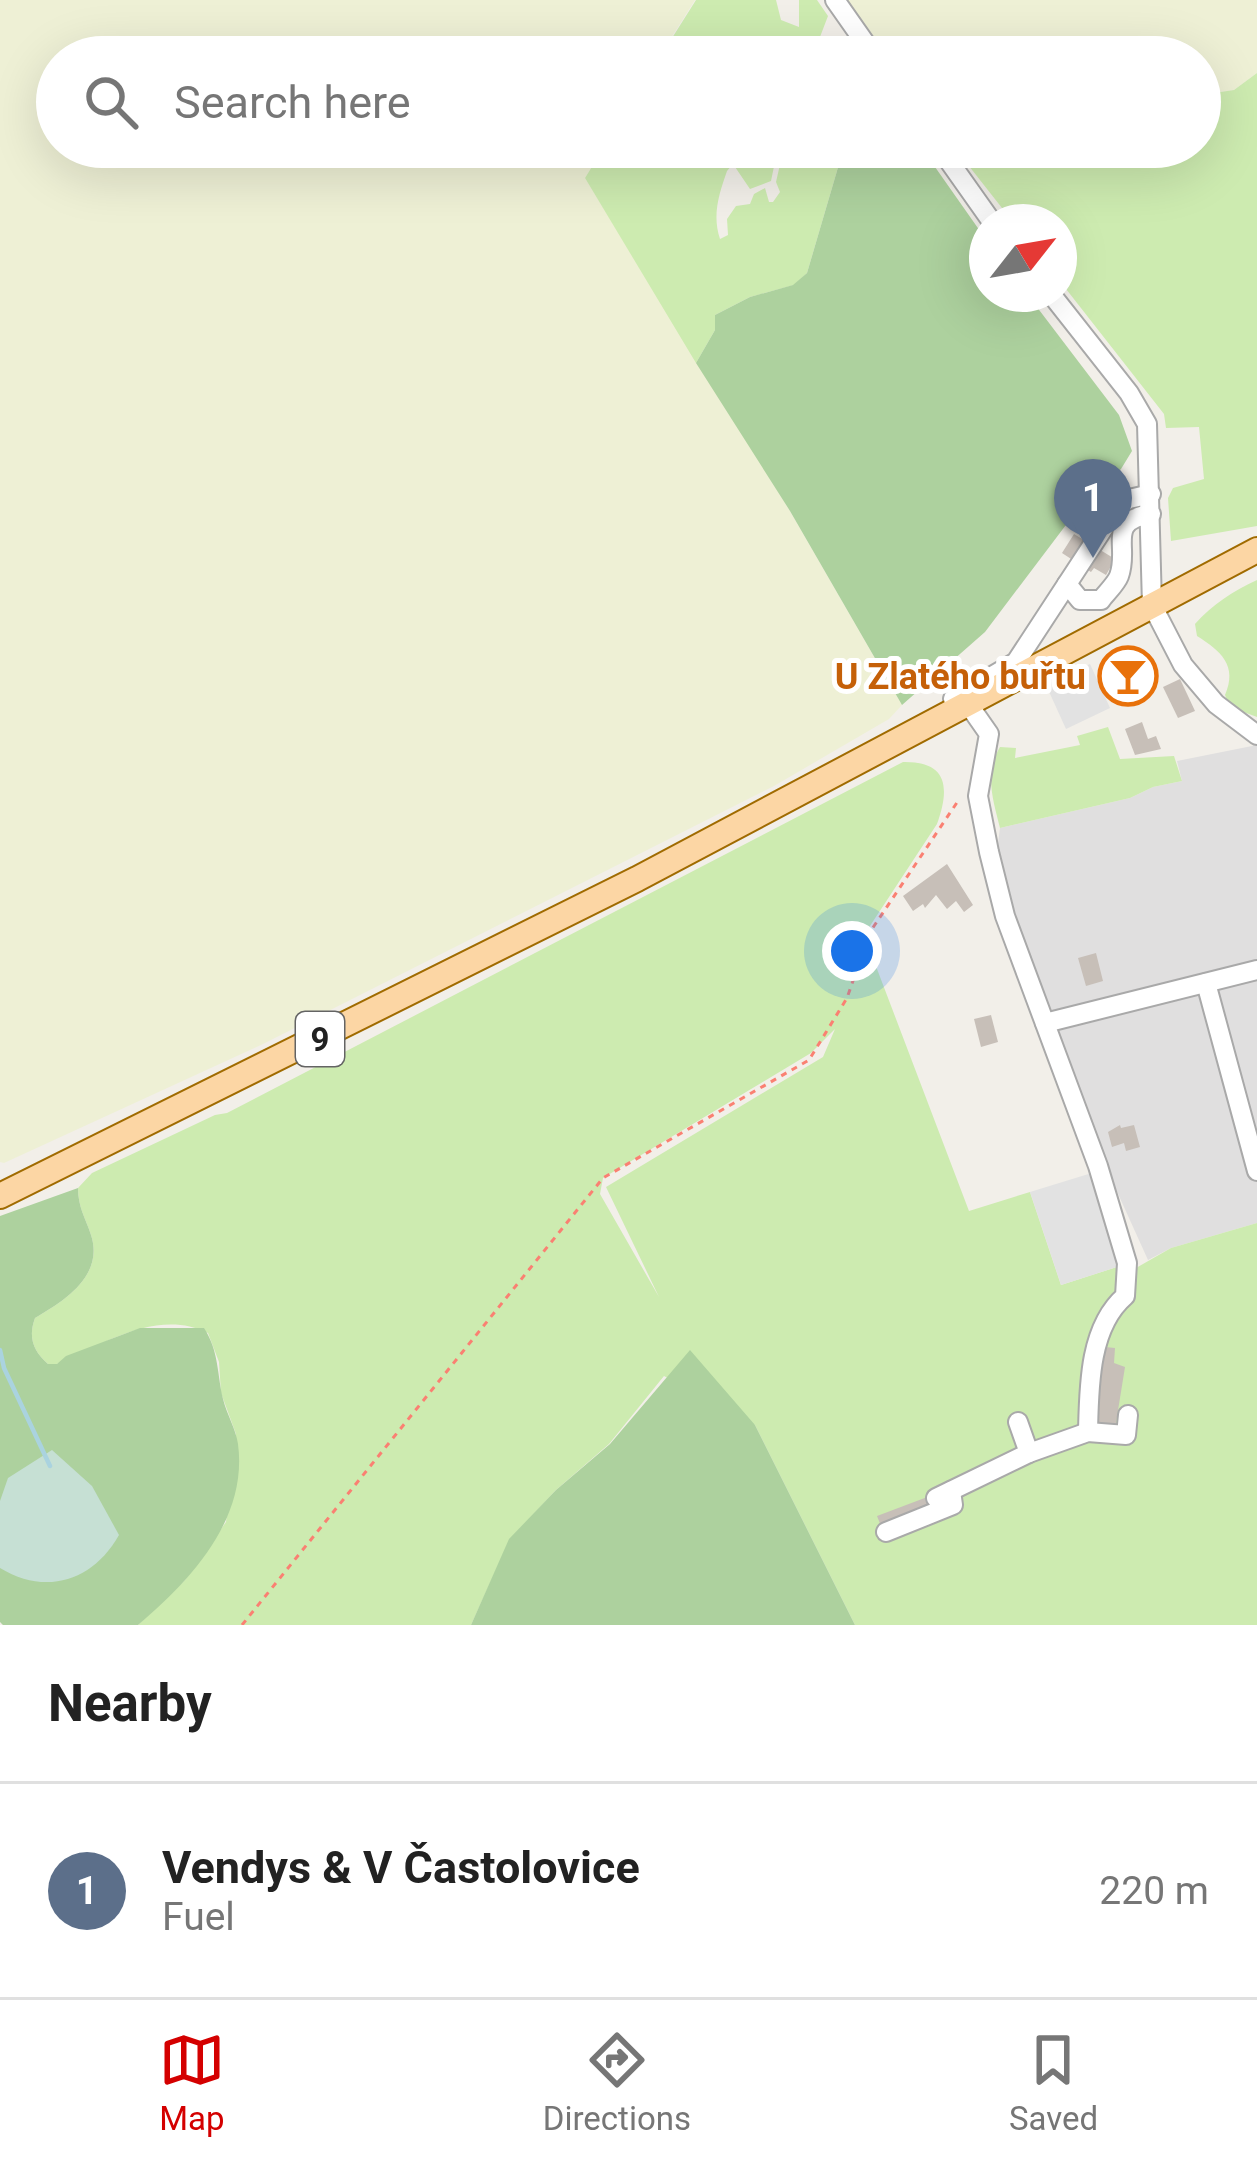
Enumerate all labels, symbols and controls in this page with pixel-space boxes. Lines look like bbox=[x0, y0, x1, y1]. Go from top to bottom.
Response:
search box bbox=[36, 36, 1221, 168]
icon: search bbox=[78, 69, 144, 135]
text: Search here bbox=[174, 76, 411, 129]
north arrow bbox=[969, 204, 1077, 312]
pin: 1 bbox=[1054, 459, 1132, 558]
bar icon: U Zlatého buřtu bbox=[1097, 645, 1159, 707]
place label: U Zlatého buřtu bbox=[835, 656, 1086, 698]
your location bbox=[822, 921, 882, 981]
road number: 9 bbox=[296, 1012, 344, 1066]
text: Nearby bbox=[48, 1674, 212, 1733]
text: Vendys & V Častolovice bbox=[162, 1841, 640, 1894]
text: 1 bbox=[76, 1868, 98, 1914]
text: 220 m bbox=[1099, 1868, 1209, 1914]
text: Fuel bbox=[162, 1894, 235, 1940]
tab: Map bbox=[159, 2027, 225, 2138]
tab: Directions bbox=[543, 2027, 691, 2138]
tab: Saved bbox=[1009, 2027, 1098, 2138]

